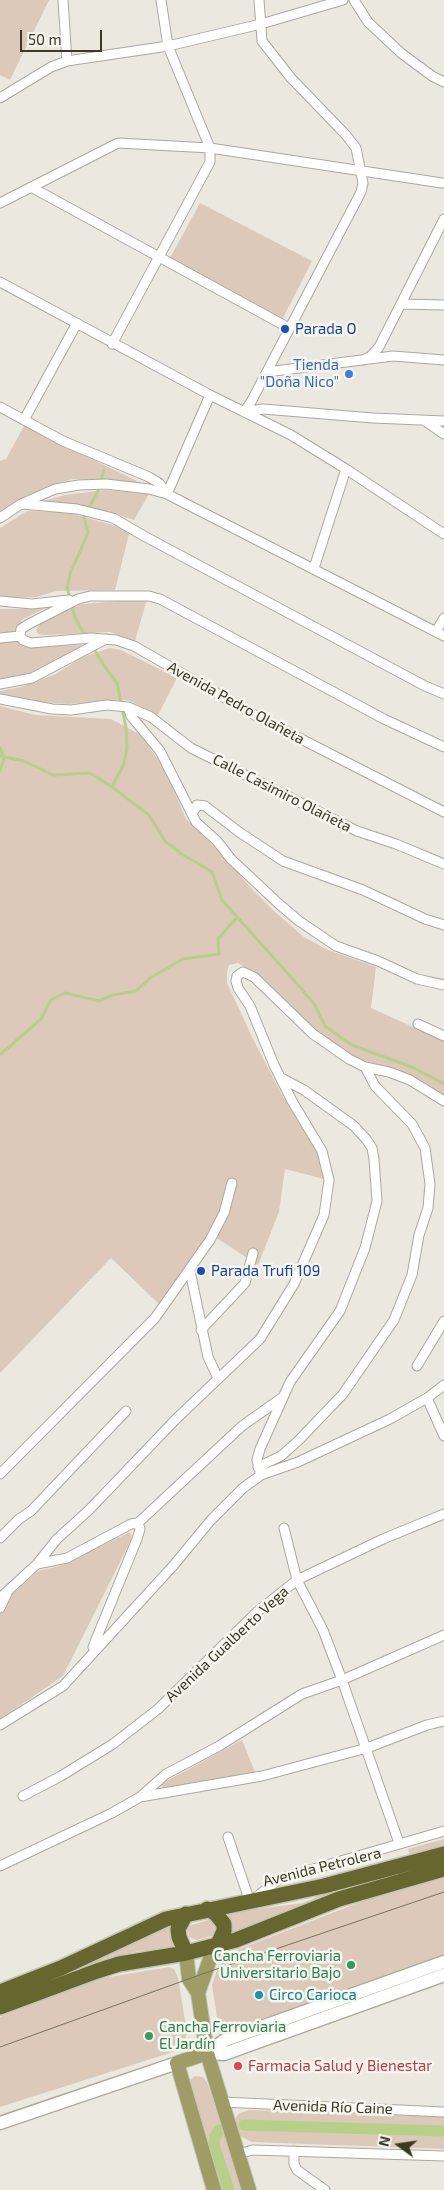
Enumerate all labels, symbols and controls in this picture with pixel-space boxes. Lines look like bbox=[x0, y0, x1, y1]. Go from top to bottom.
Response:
scale bar bbox=[22, 20, 105, 52]
text: 50 m bbox=[28, 30, 62, 48]
place label: Parada O bbox=[295, 320, 356, 338]
marker: Parada O bbox=[279, 323, 291, 335]
place label: Tienda "Doña Nico" bbox=[260, 356, 339, 391]
marker: Tienda "Doña Nico" bbox=[343, 368, 355, 380]
street label: Avenida Pedro Olañeta bbox=[164, 658, 308, 748]
street label: Calle Casimiro Olañeta bbox=[210, 750, 354, 836]
place label: Parada Trufi 109 bbox=[211, 1262, 320, 1280]
marker: Parada Trufi 109 bbox=[195, 1265, 207, 1277]
street label: Avenida Gualberto Vega bbox=[162, 1582, 292, 1706]
street label: Avenida Petrolera bbox=[261, 1844, 383, 1890]
place label: Cancha Ferroviaria Universitario Bajo bbox=[214, 1947, 341, 1982]
marker: Cancha Ferroviaria Universitario Bajo bbox=[345, 1959, 357, 1971]
place label: Circo Carioca bbox=[269, 1986, 357, 2004]
marker: Circo Carioca bbox=[253, 1989, 265, 2001]
place label: Cancha Ferroviaria El Jardín bbox=[159, 2018, 286, 2053]
marker: Cancha Ferroviaria El Jardín bbox=[143, 2030, 155, 2042]
place label: Farmacia Salud y Bienestar bbox=[248, 2057, 432, 2075]
marker: Farmacia Salud y Bienestar bbox=[232, 2060, 244, 2072]
street label: Avenida Río Caine bbox=[273, 2096, 393, 2118]
north arrow bbox=[374, 2120, 424, 2170]
text: N bbox=[374, 2134, 393, 2148]

